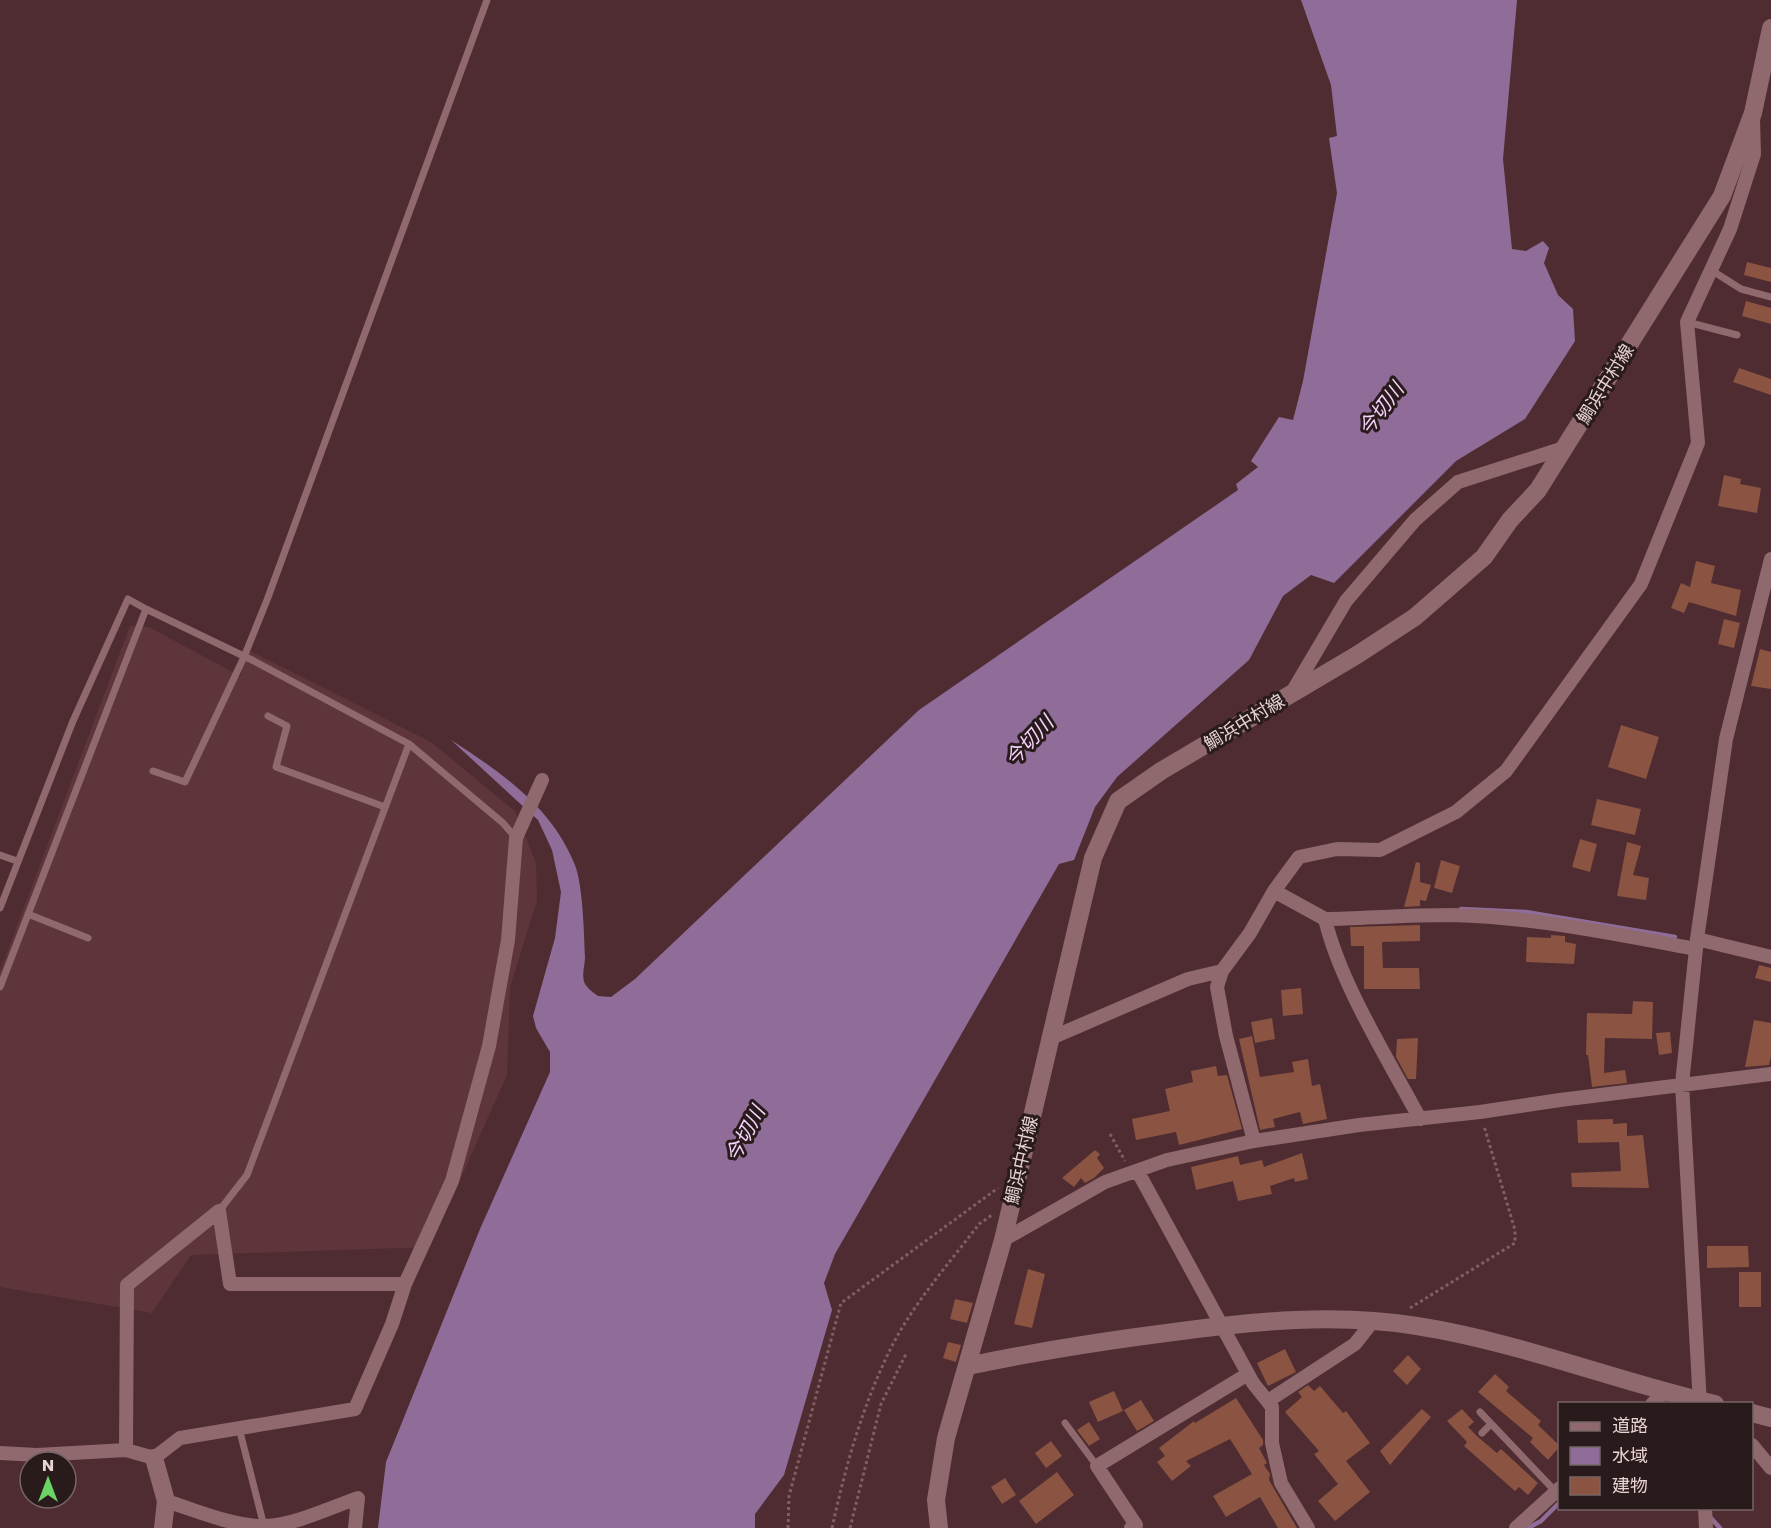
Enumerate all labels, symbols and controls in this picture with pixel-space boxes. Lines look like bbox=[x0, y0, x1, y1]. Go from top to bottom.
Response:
street label: 鯛浜中村線 bbox=[1571, 339, 1639, 429]
water label: 今切川 bbox=[1352, 375, 1411, 441]
street label: 鯛浜中村線 bbox=[1199, 688, 1289, 756]
water label: 今切川 bbox=[998, 708, 1061, 772]
water label: 今切川 bbox=[719, 1099, 772, 1167]
street label: 鯛浜中村線 bbox=[999, 1113, 1043, 1207]
legend bbox=[1558, 1402, 1753, 1510]
text: 道路 bbox=[1612, 1413, 1648, 1438]
text: 水域 bbox=[1612, 1443, 1648, 1468]
north arrow bbox=[18, 1450, 78, 1510]
text: N bbox=[42, 1454, 54, 1477]
text: 建物 bbox=[1612, 1473, 1648, 1498]

